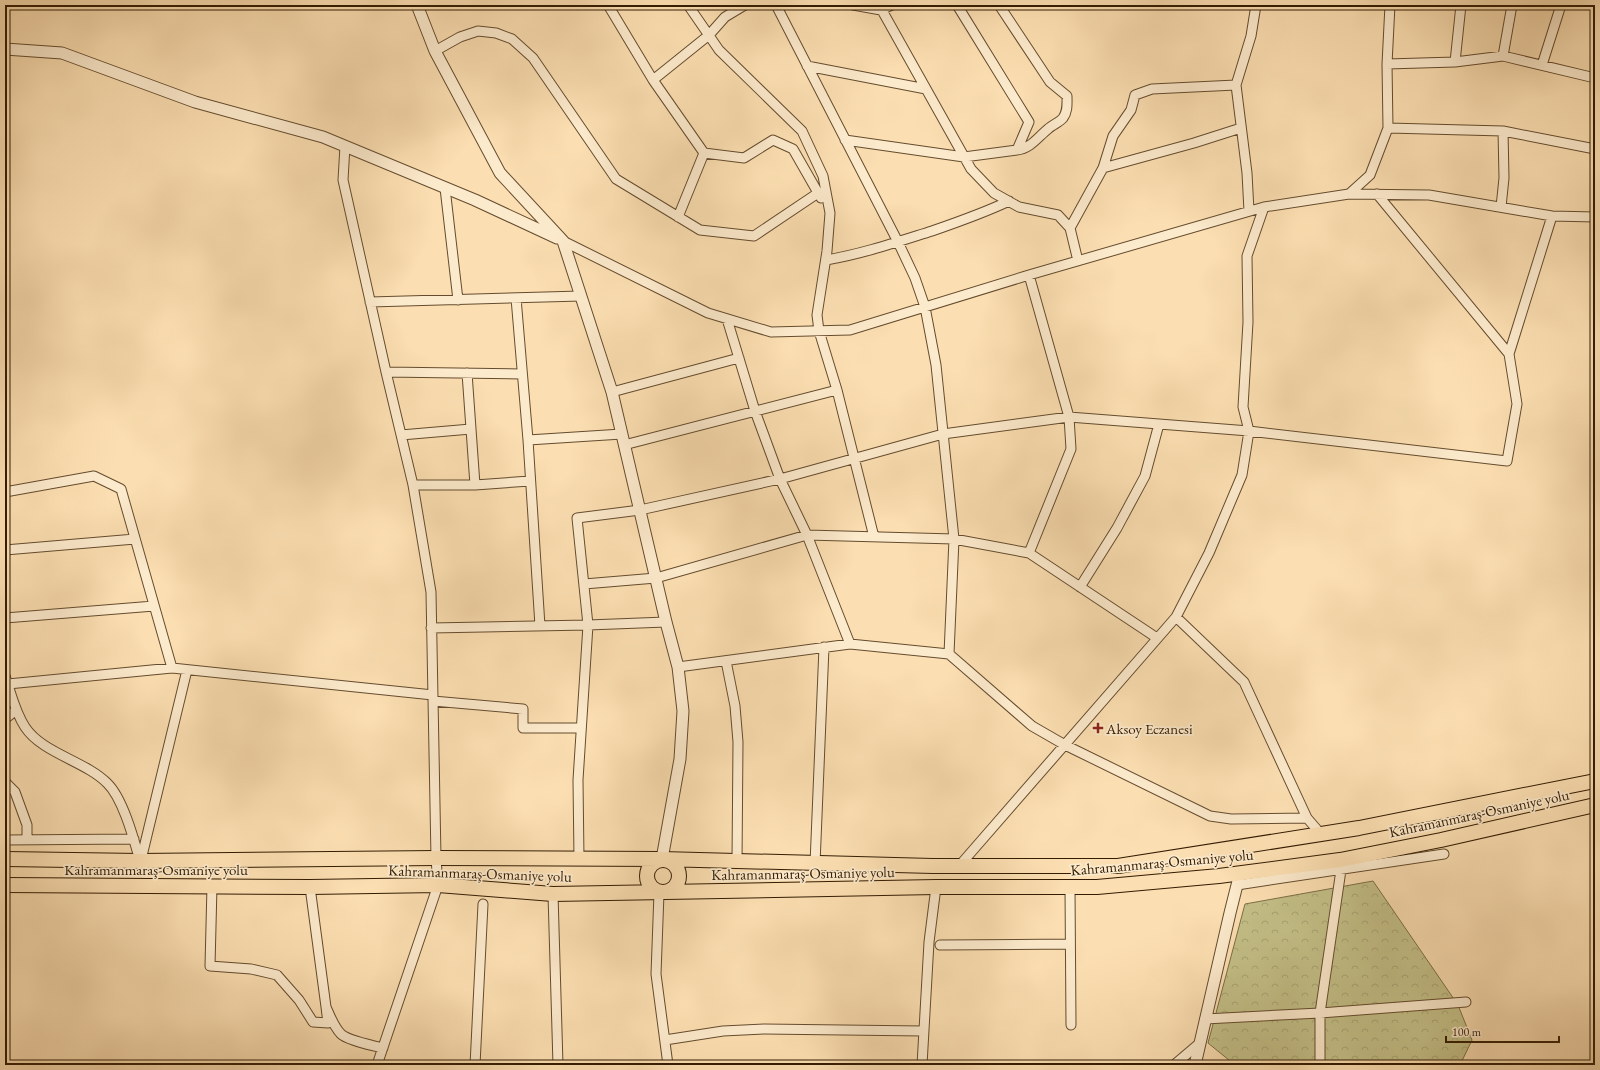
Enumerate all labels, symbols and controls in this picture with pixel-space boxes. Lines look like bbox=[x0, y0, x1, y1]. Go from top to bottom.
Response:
place label: Aksoy Eczanesi bbox=[1105, 719, 1193, 738]
marker: Aksoy Eczanesi bbox=[1093, 723, 1103, 733]
street label: Kahramanmaraş-Osmaniye yolu bbox=[1387, 785, 1571, 841]
street label: Kahramanmaraş-Osmaniye yolu bbox=[1070, 845, 1254, 879]
street label: Kahramanmaraş-Osmaniye yolu bbox=[64, 860, 248, 879]
street label: Kahramanmaraş-Osmaniye yolu bbox=[388, 860, 572, 886]
street label: Kahramanmaraş-Osmaniye yolu bbox=[711, 862, 895, 884]
scale bar bbox=[1446, 1018, 1559, 1044]
text: 100 m bbox=[1452, 1024, 1482, 1040]

